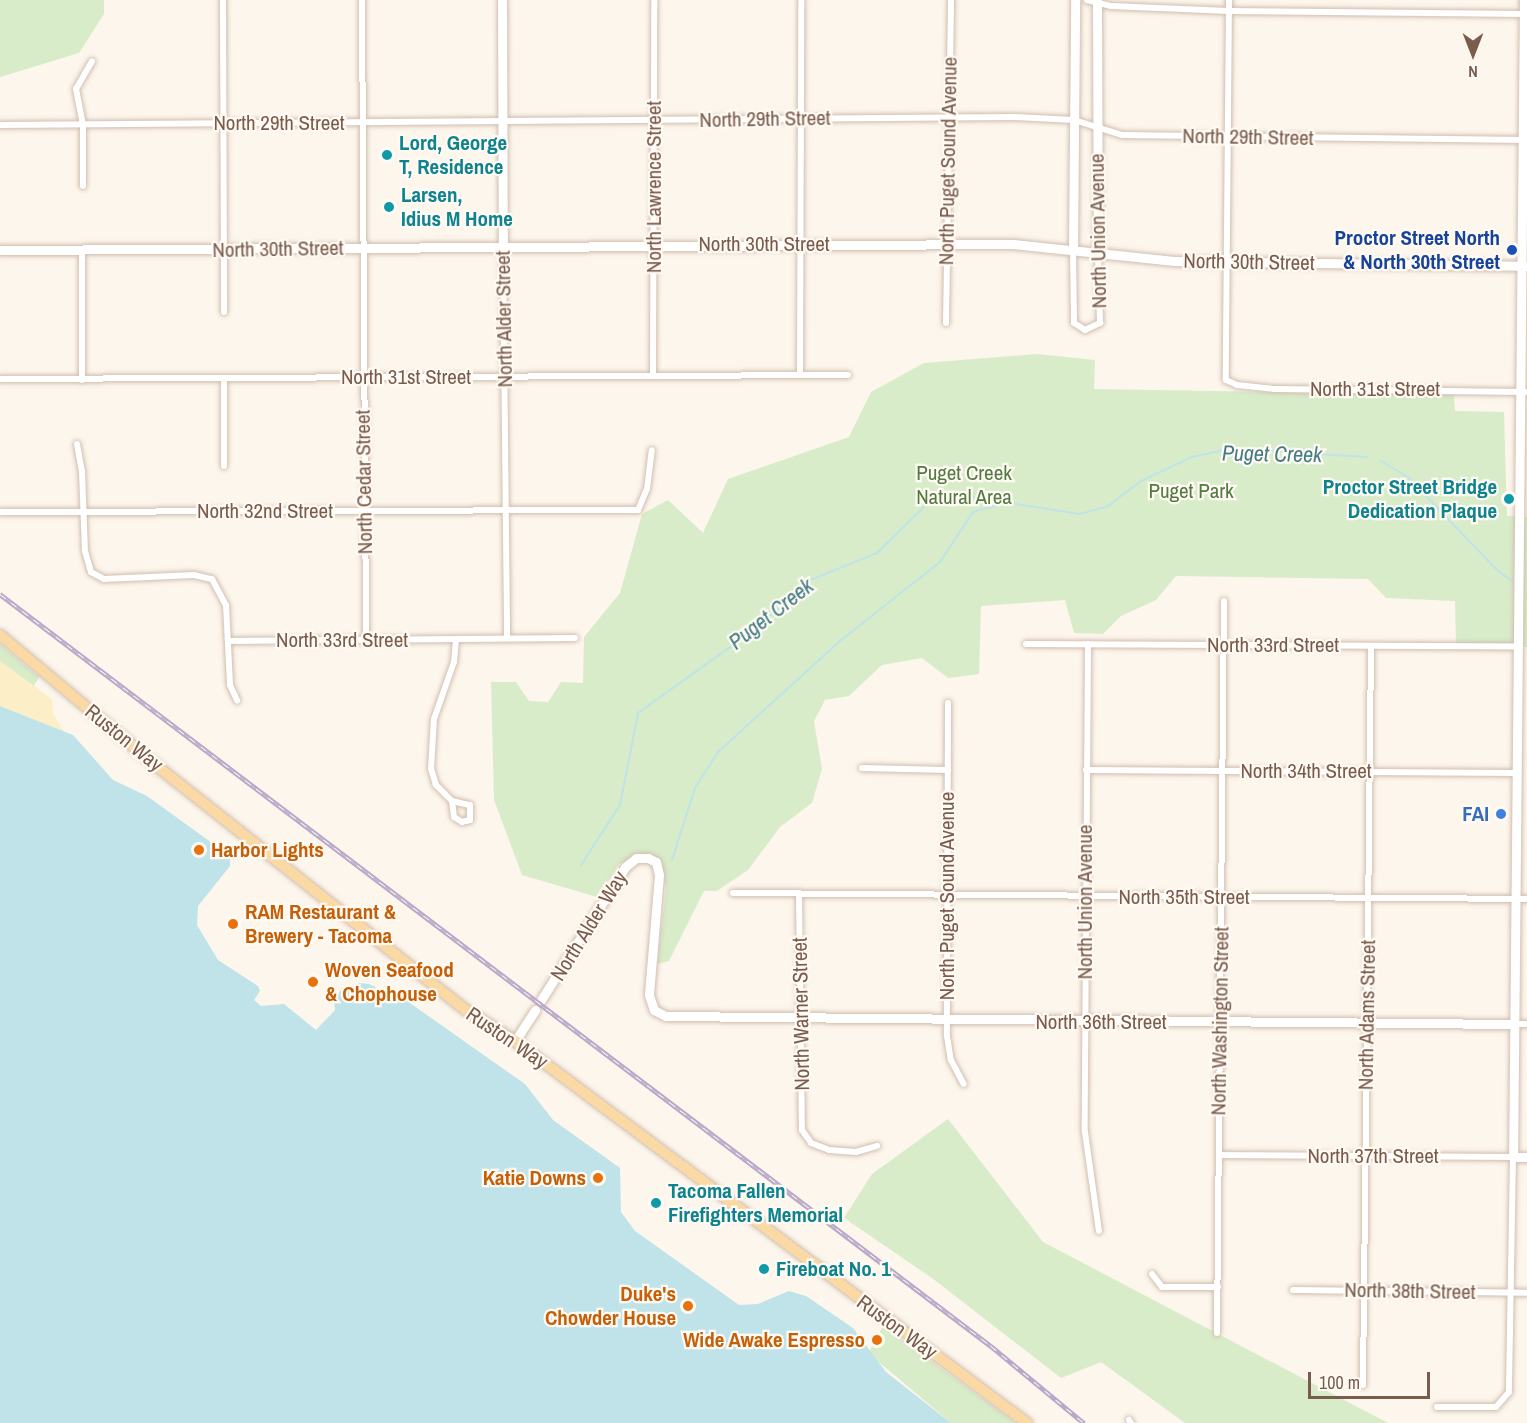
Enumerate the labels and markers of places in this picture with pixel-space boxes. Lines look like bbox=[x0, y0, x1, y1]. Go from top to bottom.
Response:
place label: Lord, George T, Residence bbox=[399, 130, 507, 180]
marker: Lord, George T, Residence bbox=[380, 148, 394, 162]
place label: Larsen, Idius M Home bbox=[401, 182, 513, 232]
marker: Larsen, Idius M Home bbox=[382, 200, 396, 214]
place label: Proctor Street North & North 30th Street bbox=[1334, 225, 1500, 275]
marker: Proctor Street North & North 30th Street bbox=[1505, 243, 1519, 257]
place label: Proctor Street Bridge Dedication Plaque bbox=[1323, 474, 1497, 524]
marker: Proctor Street Bridge Dedication Plaque bbox=[1502, 492, 1516, 506]
place label: FAI bbox=[1462, 801, 1489, 827]
marker: FAI bbox=[1494, 807, 1508, 821]
place label: Harbor Lights bbox=[211, 837, 324, 863]
marker: Harbor Lights bbox=[192, 843, 206, 857]
place label: RAM Restaurant & Brewery - Tacoma bbox=[245, 899, 396, 949]
marker: RAM Restaurant & Brewery - Tacoma bbox=[226, 917, 240, 931]
place label: Woven Seafood & Chophouse bbox=[325, 957, 454, 1007]
marker: Woven Seafood & Chophouse bbox=[306, 975, 320, 989]
place label: Katie Downs bbox=[483, 1165, 586, 1191]
marker: Katie Downs bbox=[591, 1171, 605, 1185]
place label: Tacoma Fallen Firefighters Memorial bbox=[668, 1178, 843, 1228]
marker: Tacoma Fallen Firefighters Memorial bbox=[649, 1196, 663, 1210]
place label: Fireboat No. 1 bbox=[776, 1256, 891, 1282]
marker: Fireboat No. 1 bbox=[757, 1262, 771, 1276]
place label: Duke's Chowder House bbox=[545, 1281, 676, 1331]
marker: Duke's Chowder House bbox=[681, 1299, 695, 1313]
place label: Wide Awake Espresso bbox=[683, 1327, 865, 1353]
marker: Wide Awake Espresso bbox=[870, 1333, 884, 1347]

